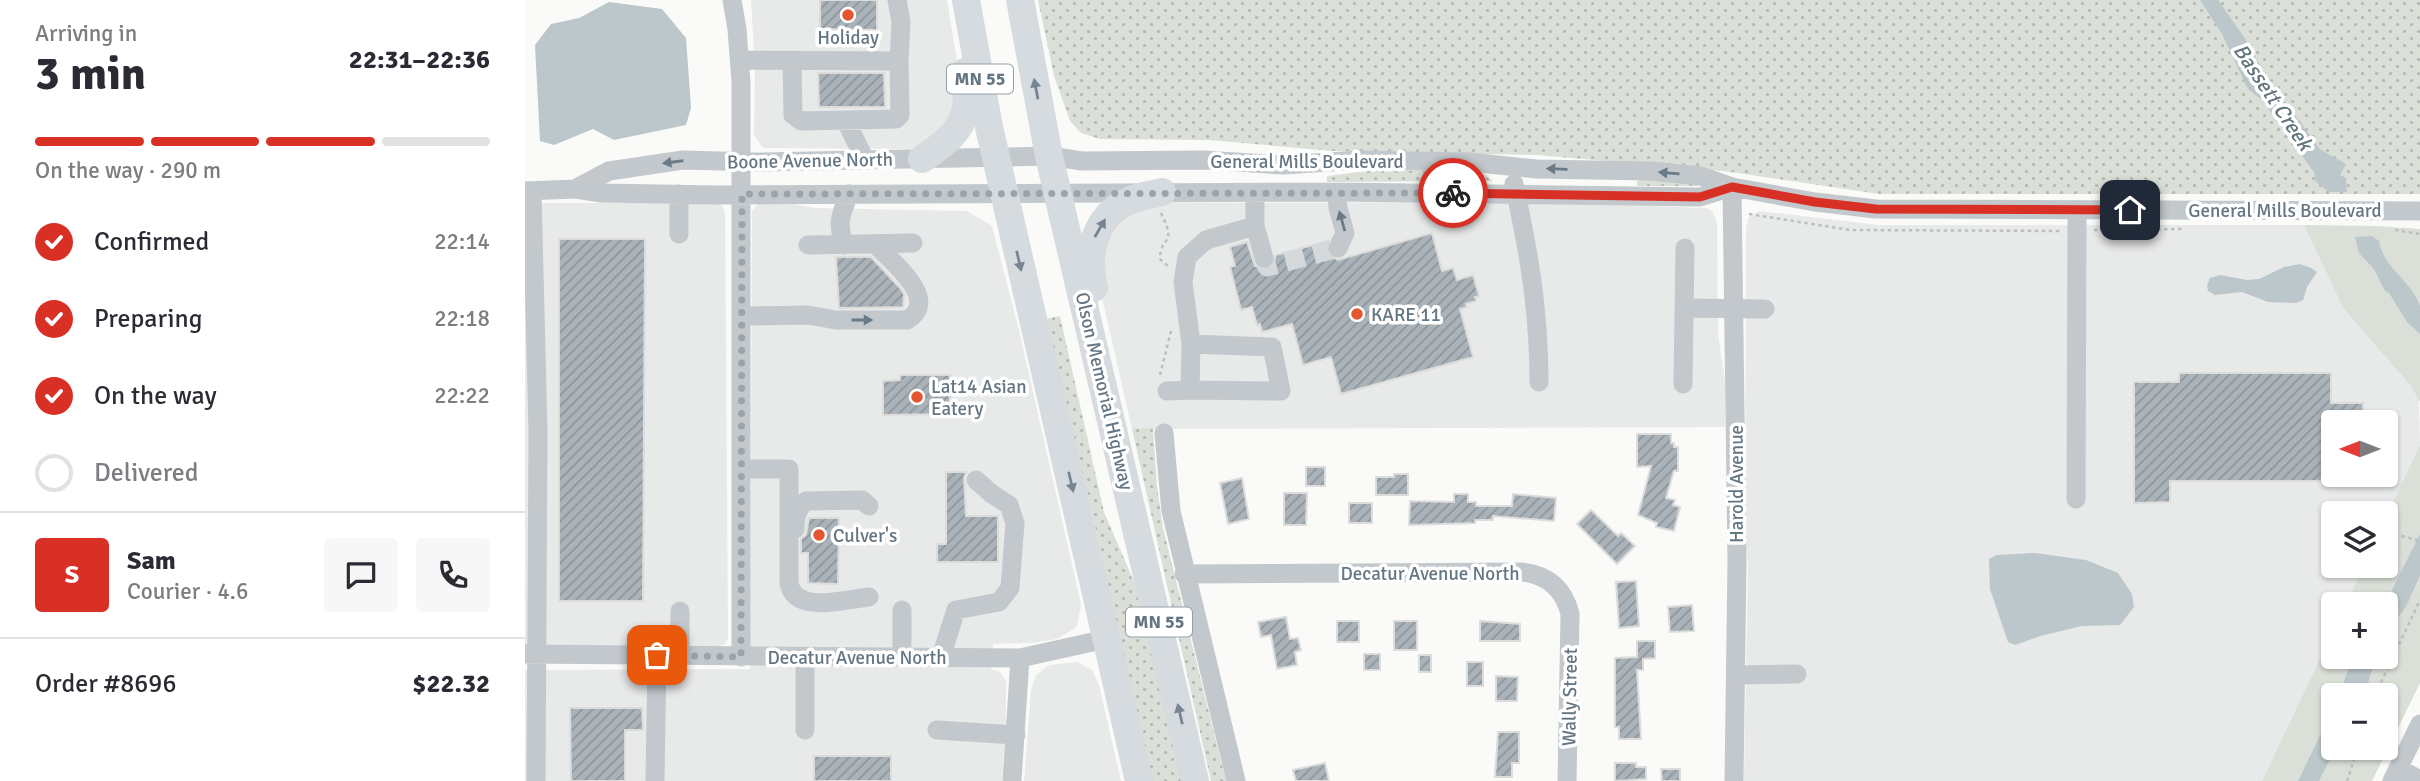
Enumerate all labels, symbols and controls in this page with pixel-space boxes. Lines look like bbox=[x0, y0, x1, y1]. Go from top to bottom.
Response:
marker: Holiday bbox=[840, 7, 856, 23]
text: Arriving in bbox=[35, 19, 137, 48]
place label: Holiday bbox=[817, 26, 879, 50]
water label: Bassett Creek bbox=[2228, 39, 2320, 157]
text: 22:31–22:36 bbox=[349, 44, 490, 76]
text: 3 min bbox=[35, 46, 146, 102]
road number: MN 55 bbox=[947, 64, 1013, 94]
one-way arrow bbox=[1031, 78, 1042, 100]
street label: Boone Avenue North bbox=[727, 148, 893, 174]
street label: General Mills Boulevard bbox=[1210, 150, 1404, 174]
text: On the way · 290 m bbox=[35, 156, 221, 185]
one-way arrow bbox=[662, 156, 684, 167]
courier bbox=[1418, 158, 1488, 228]
one-way arrow bbox=[1546, 164, 1568, 175]
one-way arrow bbox=[1658, 167, 1680, 178]
icon: bike bbox=[1434, 174, 1472, 212]
pin bbox=[2100, 180, 2160, 240]
icon: home bbox=[2111, 191, 2149, 229]
street label: General Mills Boulevard bbox=[2188, 199, 2382, 223]
one-way arrow bbox=[1336, 210, 1347, 232]
one-way arrow bbox=[1094, 219, 1106, 238]
icon: check bbox=[35, 223, 73, 261]
text: Confirmed bbox=[94, 226, 209, 258]
text: 22:14 bbox=[434, 227, 490, 256]
one-way arrow bbox=[1014, 250, 1025, 272]
street label: Olson Memorial Highway bbox=[1070, 290, 1139, 493]
icon: check bbox=[35, 300, 73, 338]
text: Preparing bbox=[94, 303, 202, 335]
place label: KARE 11 bbox=[1371, 303, 1441, 327]
text: 22:18 bbox=[434, 304, 490, 333]
marker: KARE 11 bbox=[1349, 306, 1365, 322]
one-way arrow bbox=[851, 314, 873, 326]
place label: Lat14 Asian Eatery bbox=[931, 375, 1027, 421]
icon: check bbox=[35, 377, 73, 415]
text: On the way bbox=[94, 380, 217, 412]
text: 22:22 bbox=[434, 381, 490, 410]
marker: Lat14 Asian Eatery bbox=[909, 389, 925, 405]
north arrow bbox=[2321, 410, 2397, 486]
map controls bbox=[2321, 410, 2398, 760]
street label: Harold Avenue bbox=[1725, 425, 1749, 543]
text: Delivered bbox=[94, 457, 199, 489]
one-way arrow bbox=[1066, 471, 1077, 493]
button: layers bbox=[2321, 501, 2398, 578]
place label: Culver's bbox=[833, 524, 897, 548]
marker: Culver's bbox=[811, 527, 827, 543]
button: chat bbox=[324, 538, 398, 612]
button: phone bbox=[416, 538, 490, 612]
text: Sam bbox=[127, 545, 176, 577]
text: S bbox=[65, 559, 79, 591]
street label: Decatur Avenue North bbox=[1340, 562, 1520, 586]
text: Courier · 4.6 bbox=[127, 577, 248, 606]
button: + bbox=[2321, 592, 2398, 669]
road number: MN 55 bbox=[1126, 608, 1192, 636]
pin bbox=[627, 625, 687, 685]
icon: bag bbox=[638, 636, 676, 674]
street label: Decatur Avenue North bbox=[767, 646, 947, 670]
street label: Wally Street bbox=[1557, 647, 1583, 746]
text: Order #8696 bbox=[35, 668, 176, 700]
text: $22.32 bbox=[412, 668, 490, 700]
button: − bbox=[2321, 683, 2398, 760]
one-way arrow bbox=[1174, 703, 1185, 725]

